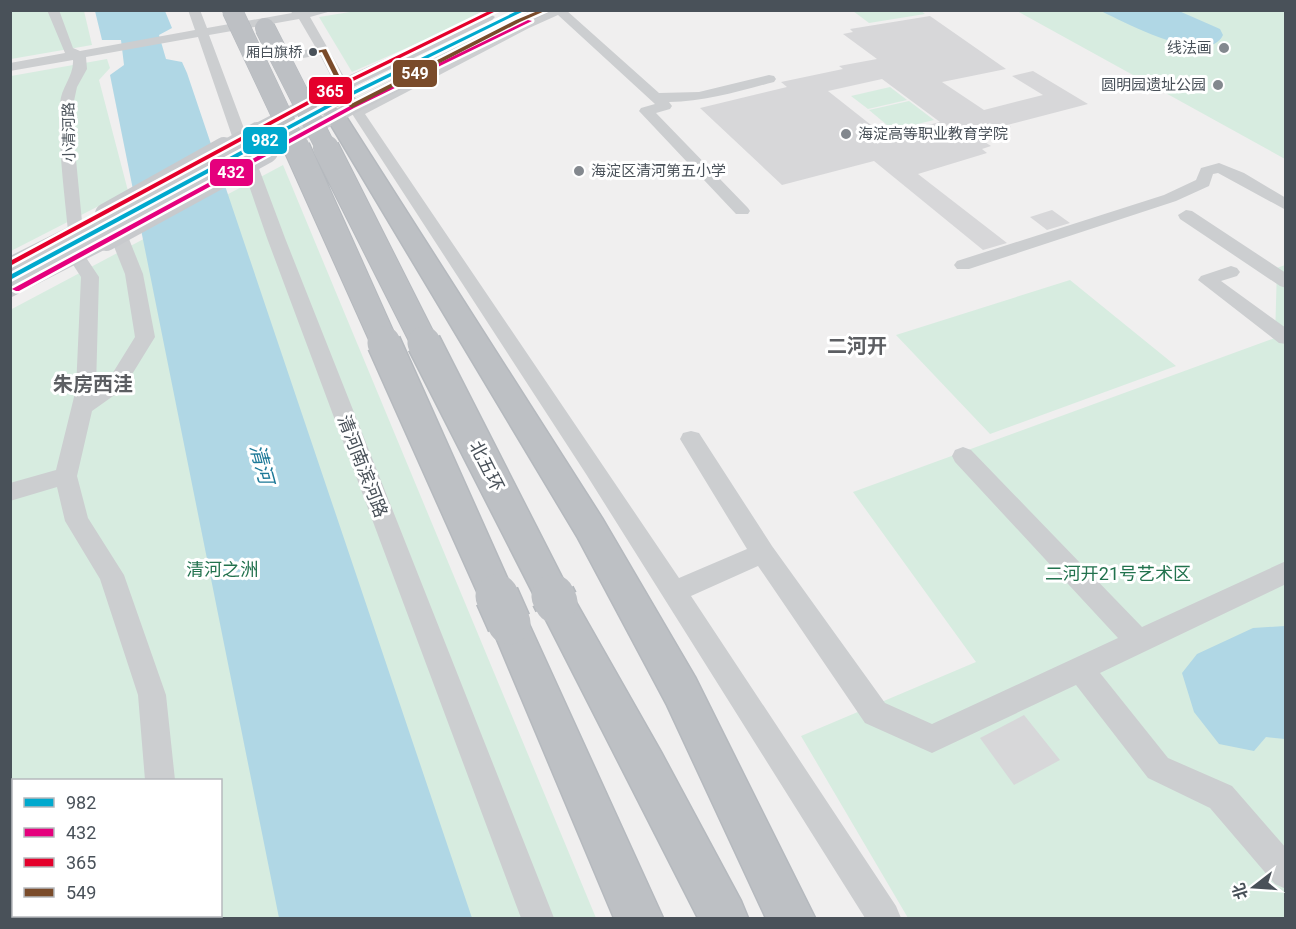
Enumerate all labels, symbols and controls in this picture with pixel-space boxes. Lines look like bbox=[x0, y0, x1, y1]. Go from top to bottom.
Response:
place label: 线法画 bbox=[1167, 39, 1212, 57]
marker: 线法画 bbox=[1217, 41, 1231, 55]
place label: 厢白旗桥 bbox=[246, 44, 302, 60]
marker: 厢白旗桥 bbox=[307, 46, 319, 58]
line badge: 549 bbox=[392, 59, 438, 88]
text: 549 bbox=[401, 64, 429, 83]
line badge: 365 bbox=[308, 76, 353, 105]
place label: 圆明园遗址公园 bbox=[1101, 76, 1206, 94]
marker: 圆明园遗址公园 bbox=[1211, 78, 1225, 92]
text: 365 bbox=[316, 82, 344, 101]
street label: 小清河路 bbox=[59, 102, 79, 162]
place label: 海淀高等职业教育学院 bbox=[858, 125, 1008, 143]
line badge: 982 bbox=[242, 126, 288, 155]
marker: 海淀高等职业教育学院 bbox=[839, 127, 853, 141]
text: 982 bbox=[251, 131, 279, 150]
line badge: 432 bbox=[209, 158, 254, 187]
place label: 海淀区清河第五小学 bbox=[591, 162, 726, 180]
text: 432 bbox=[217, 163, 245, 182]
marker: 海淀区清河第五小学 bbox=[572, 164, 586, 178]
district label: 二河开 bbox=[827, 334, 887, 358]
district label: 朱房西洼 bbox=[53, 372, 133, 396]
street label: 清河南滨河路 bbox=[334, 412, 392, 520]
street label: 北五环 bbox=[465, 437, 509, 495]
water label: 清河 bbox=[245, 442, 280, 490]
park label: 清河之洲 bbox=[186, 559, 258, 580]
park label: 二河开21号艺术区 bbox=[1045, 563, 1191, 584]
legend bbox=[12, 779, 222, 917]
text: 982 bbox=[66, 792, 96, 813]
text: 432 bbox=[66, 822, 96, 843]
text: 365 bbox=[66, 852, 96, 873]
north arrow bbox=[1224, 857, 1284, 917]
text: 北 bbox=[1229, 881, 1252, 902]
text: 549 bbox=[66, 882, 96, 903]

